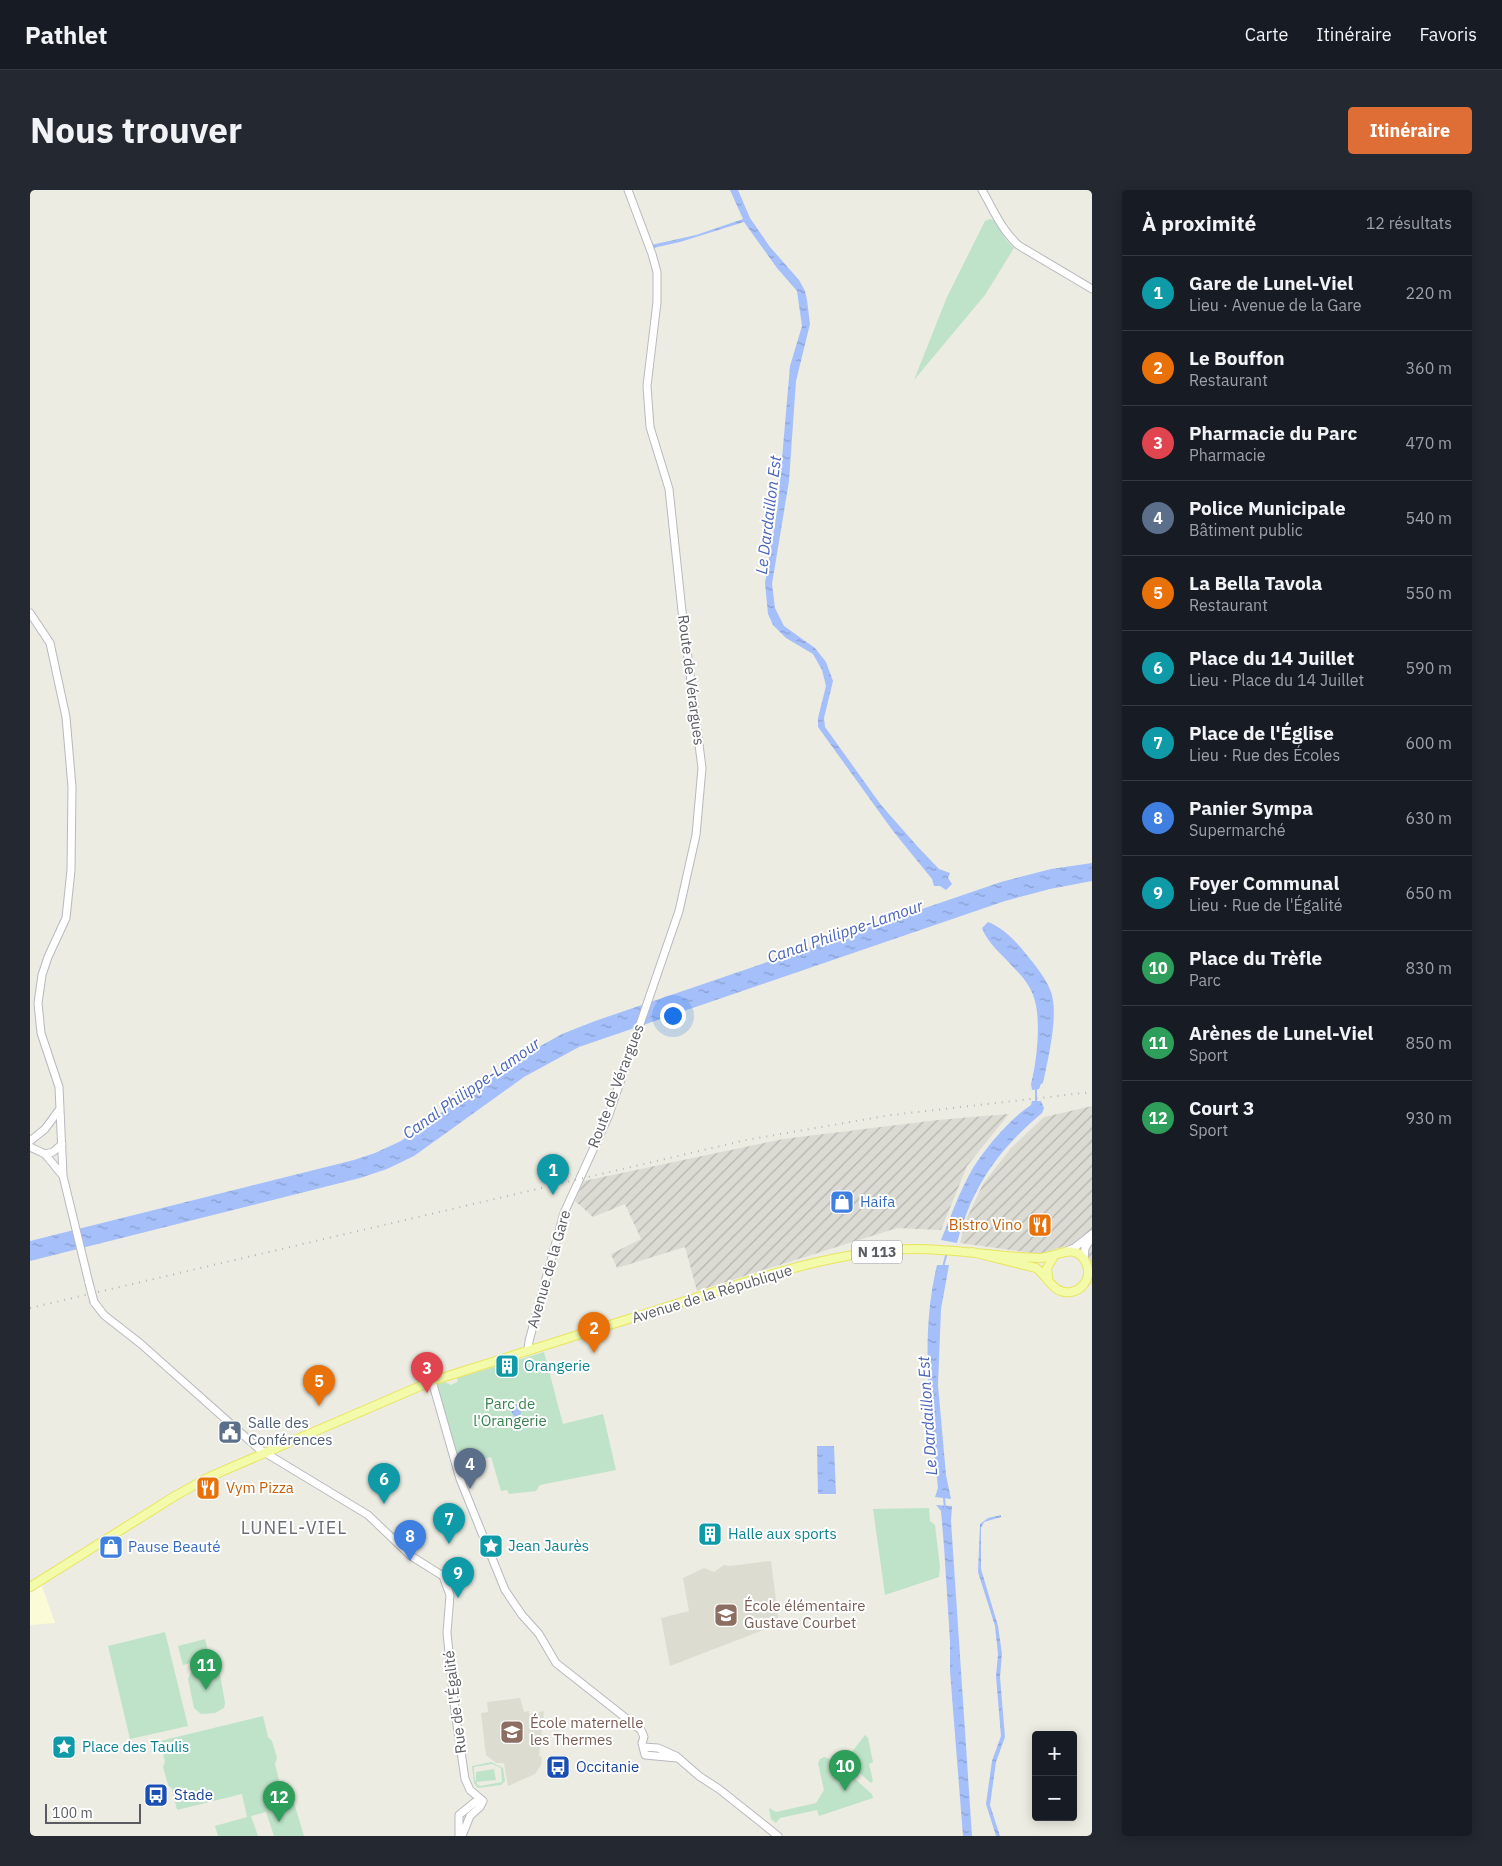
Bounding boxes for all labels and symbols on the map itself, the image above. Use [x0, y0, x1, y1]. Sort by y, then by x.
water label: Le Dardaillon Est [751, 454, 785, 575]
street label: Route de Vérargues [674, 614, 709, 746]
water label: Canal Philippe-Lamour [765, 895, 926, 967]
your location [660, 1003, 686, 1029]
street label: Route de Vérargues [583, 1021, 648, 1150]
water label: Canal Philippe-Lamour [398, 1032, 545, 1143]
pin: 1 [537, 1154, 569, 1195]
shop icon: Haifa [829, 1189, 855, 1215]
place label: Haifa [860, 1192, 895, 1211]
street label: Avenue de la Gare [523, 1208, 574, 1330]
restaurant icon: Bistro Vino [1027, 1212, 1053, 1238]
place label: Bistro Vino [949, 1215, 1022, 1234]
road number: N 113 [852, 1240, 902, 1264]
street label: Avenue de la République [629, 1260, 794, 1327]
pin: 2 [578, 1312, 610, 1353]
pin: 3 [411, 1352, 443, 1393]
building icon: Orangerie [494, 1353, 520, 1379]
water label: Le Dardaillon Est [913, 1355, 941, 1476]
place label: Orangerie [524, 1356, 590, 1375]
pin: 5 [303, 1365, 335, 1406]
park label: Parc de l'Orangerie [473, 1394, 547, 1430]
place label: Salle des Conférences [248, 1413, 332, 1449]
public building icon: Salle des Conférences [217, 1419, 243, 1445]
pin: 4 [454, 1448, 486, 1489]
pin: 6 [368, 1463, 400, 1504]
restaurant icon: Vym Pizza [195, 1475, 221, 1501]
place label: Vym Pizza [226, 1478, 294, 1497]
pin: 7 [433, 1503, 465, 1544]
district label: LUNEL-VIEL [241, 1516, 347, 1539]
pin: 8 [394, 1520, 426, 1561]
building icon: Halle aux sports [697, 1521, 723, 1547]
place label: Halle aux sports [728, 1524, 837, 1543]
place icon: Jean Jaurès [478, 1533, 504, 1559]
shop icon: Pause Beauté [98, 1534, 124, 1560]
place label: Jean Jaurès [508, 1536, 589, 1555]
place label: Pause Beauté [128, 1537, 221, 1556]
pin: 9 [442, 1557, 474, 1598]
place label: École élémentaire Gustave Courbet [744, 1596, 865, 1632]
school or university icon: École élémentaire Gustave Courbet [713, 1602, 739, 1628]
pin: 11 [190, 1649, 222, 1690]
street label: Rue de l'Égalité [439, 1649, 470, 1755]
place label: École maternelle les Thermes [530, 1713, 643, 1749]
school or university icon: École maternelle les Thermes [499, 1719, 525, 1745]
place icon: Place des Taulis [51, 1734, 77, 1760]
place label: Place des Taulis [82, 1737, 189, 1756]
pin: 10 [829, 1750, 861, 1791]
bus stop icon: Occitanie [545, 1754, 571, 1780]
place label: Occitanie [576, 1757, 639, 1776]
pin: 12 [263, 1781, 295, 1822]
bus stop icon: Stade [143, 1782, 169, 1808]
place label: Stade [174, 1785, 213, 1804]
scale bar [45, 1801, 141, 1824]

